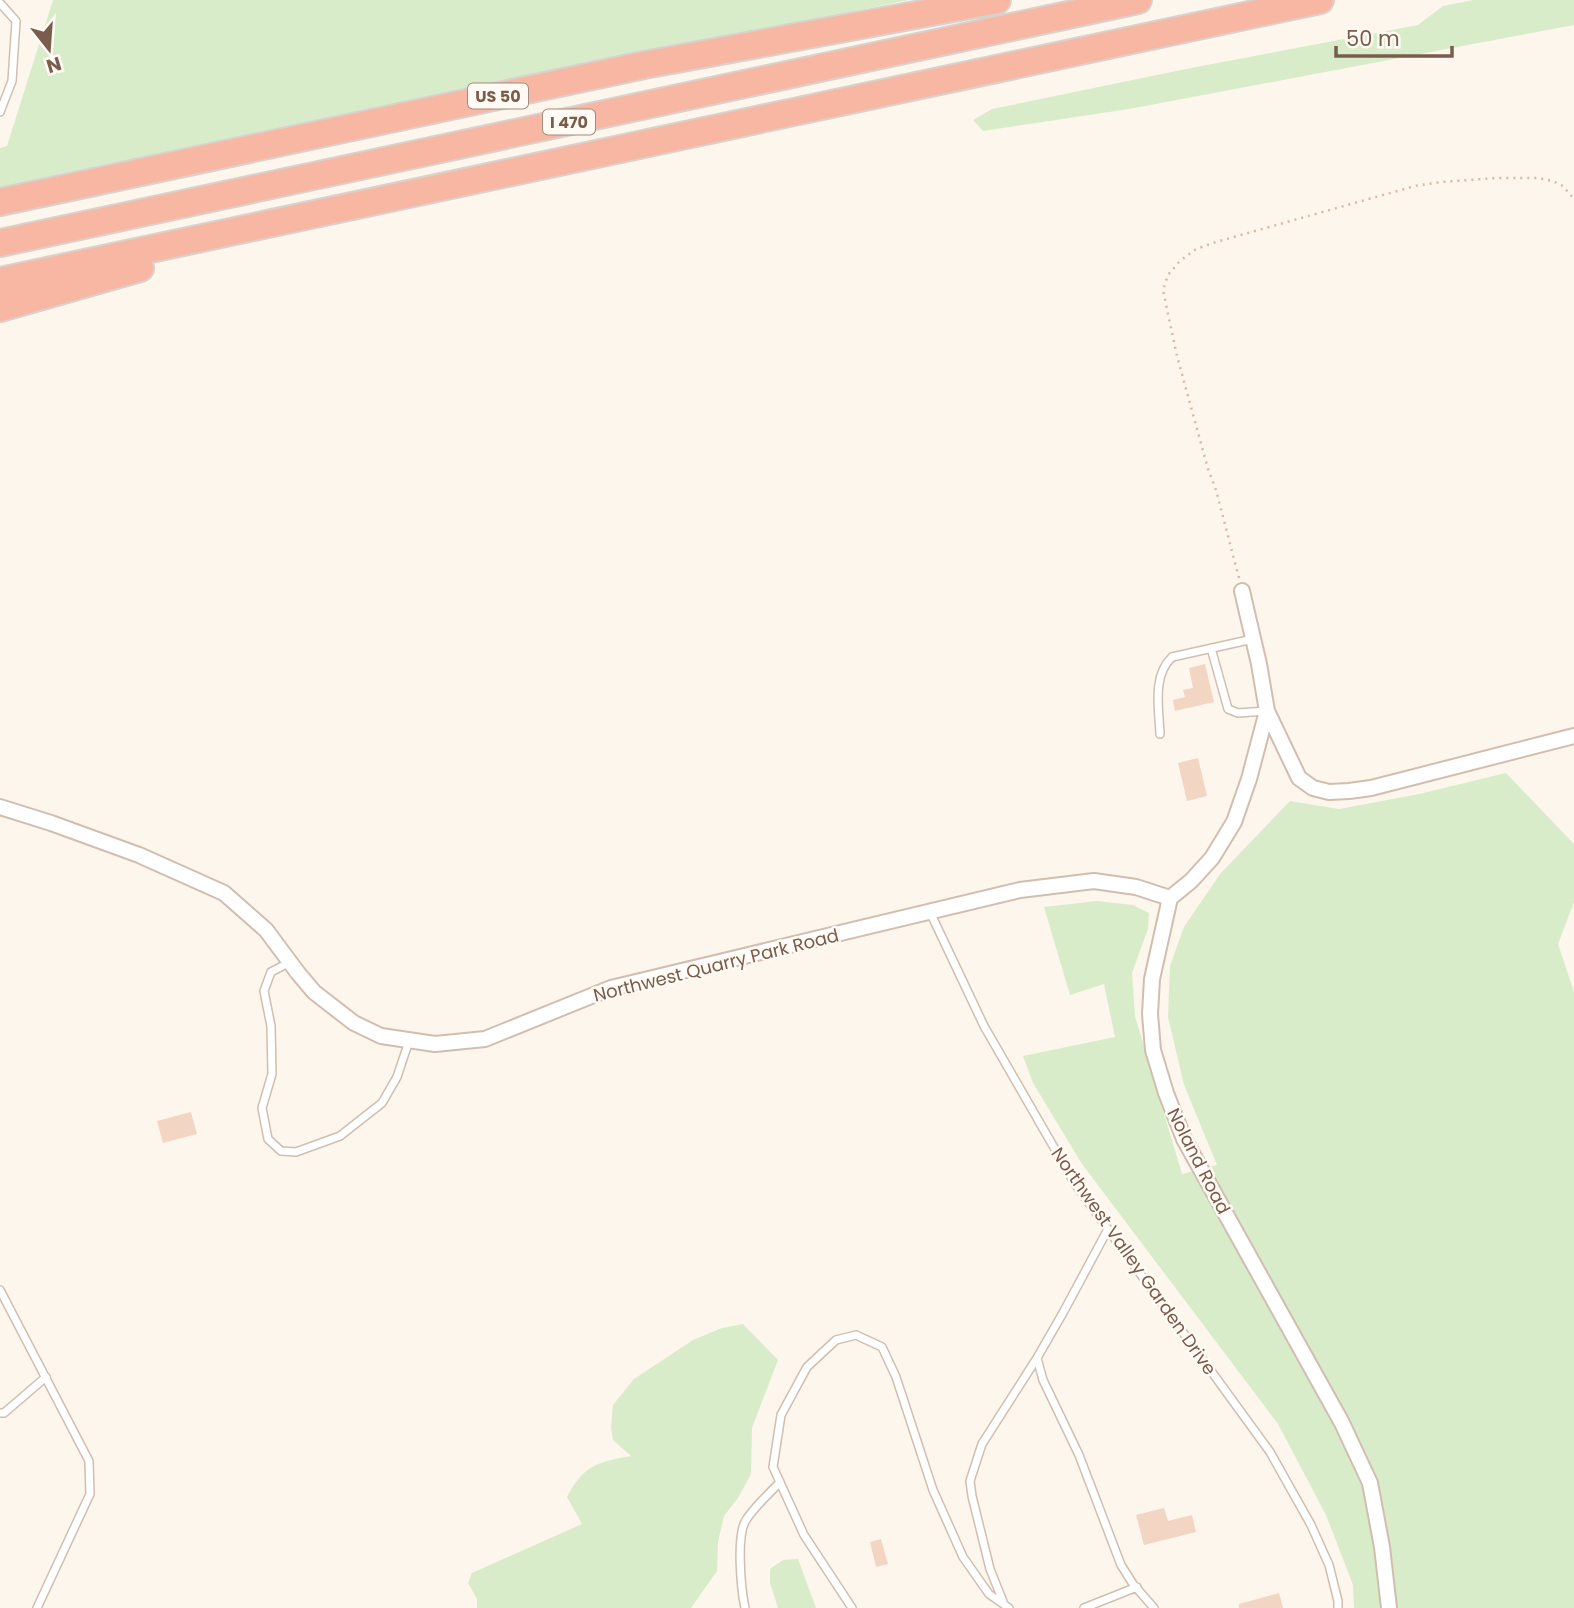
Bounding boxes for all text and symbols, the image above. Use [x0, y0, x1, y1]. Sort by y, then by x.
north arrow [14, 14, 84, 84]
scale bar [1336, 14, 1452, 58]
text: 50 m [1346, 24, 1400, 53]
text: N [43, 50, 65, 80]
road number: US 50 [468, 83, 528, 108]
road number: I 470 [543, 110, 595, 134]
street label: Northwest Quarry Park Road [591, 922, 841, 1008]
street label: Noland Road [1162, 1104, 1236, 1218]
street label: Northwest Valley Garden Drive [1046, 1142, 1222, 1380]

